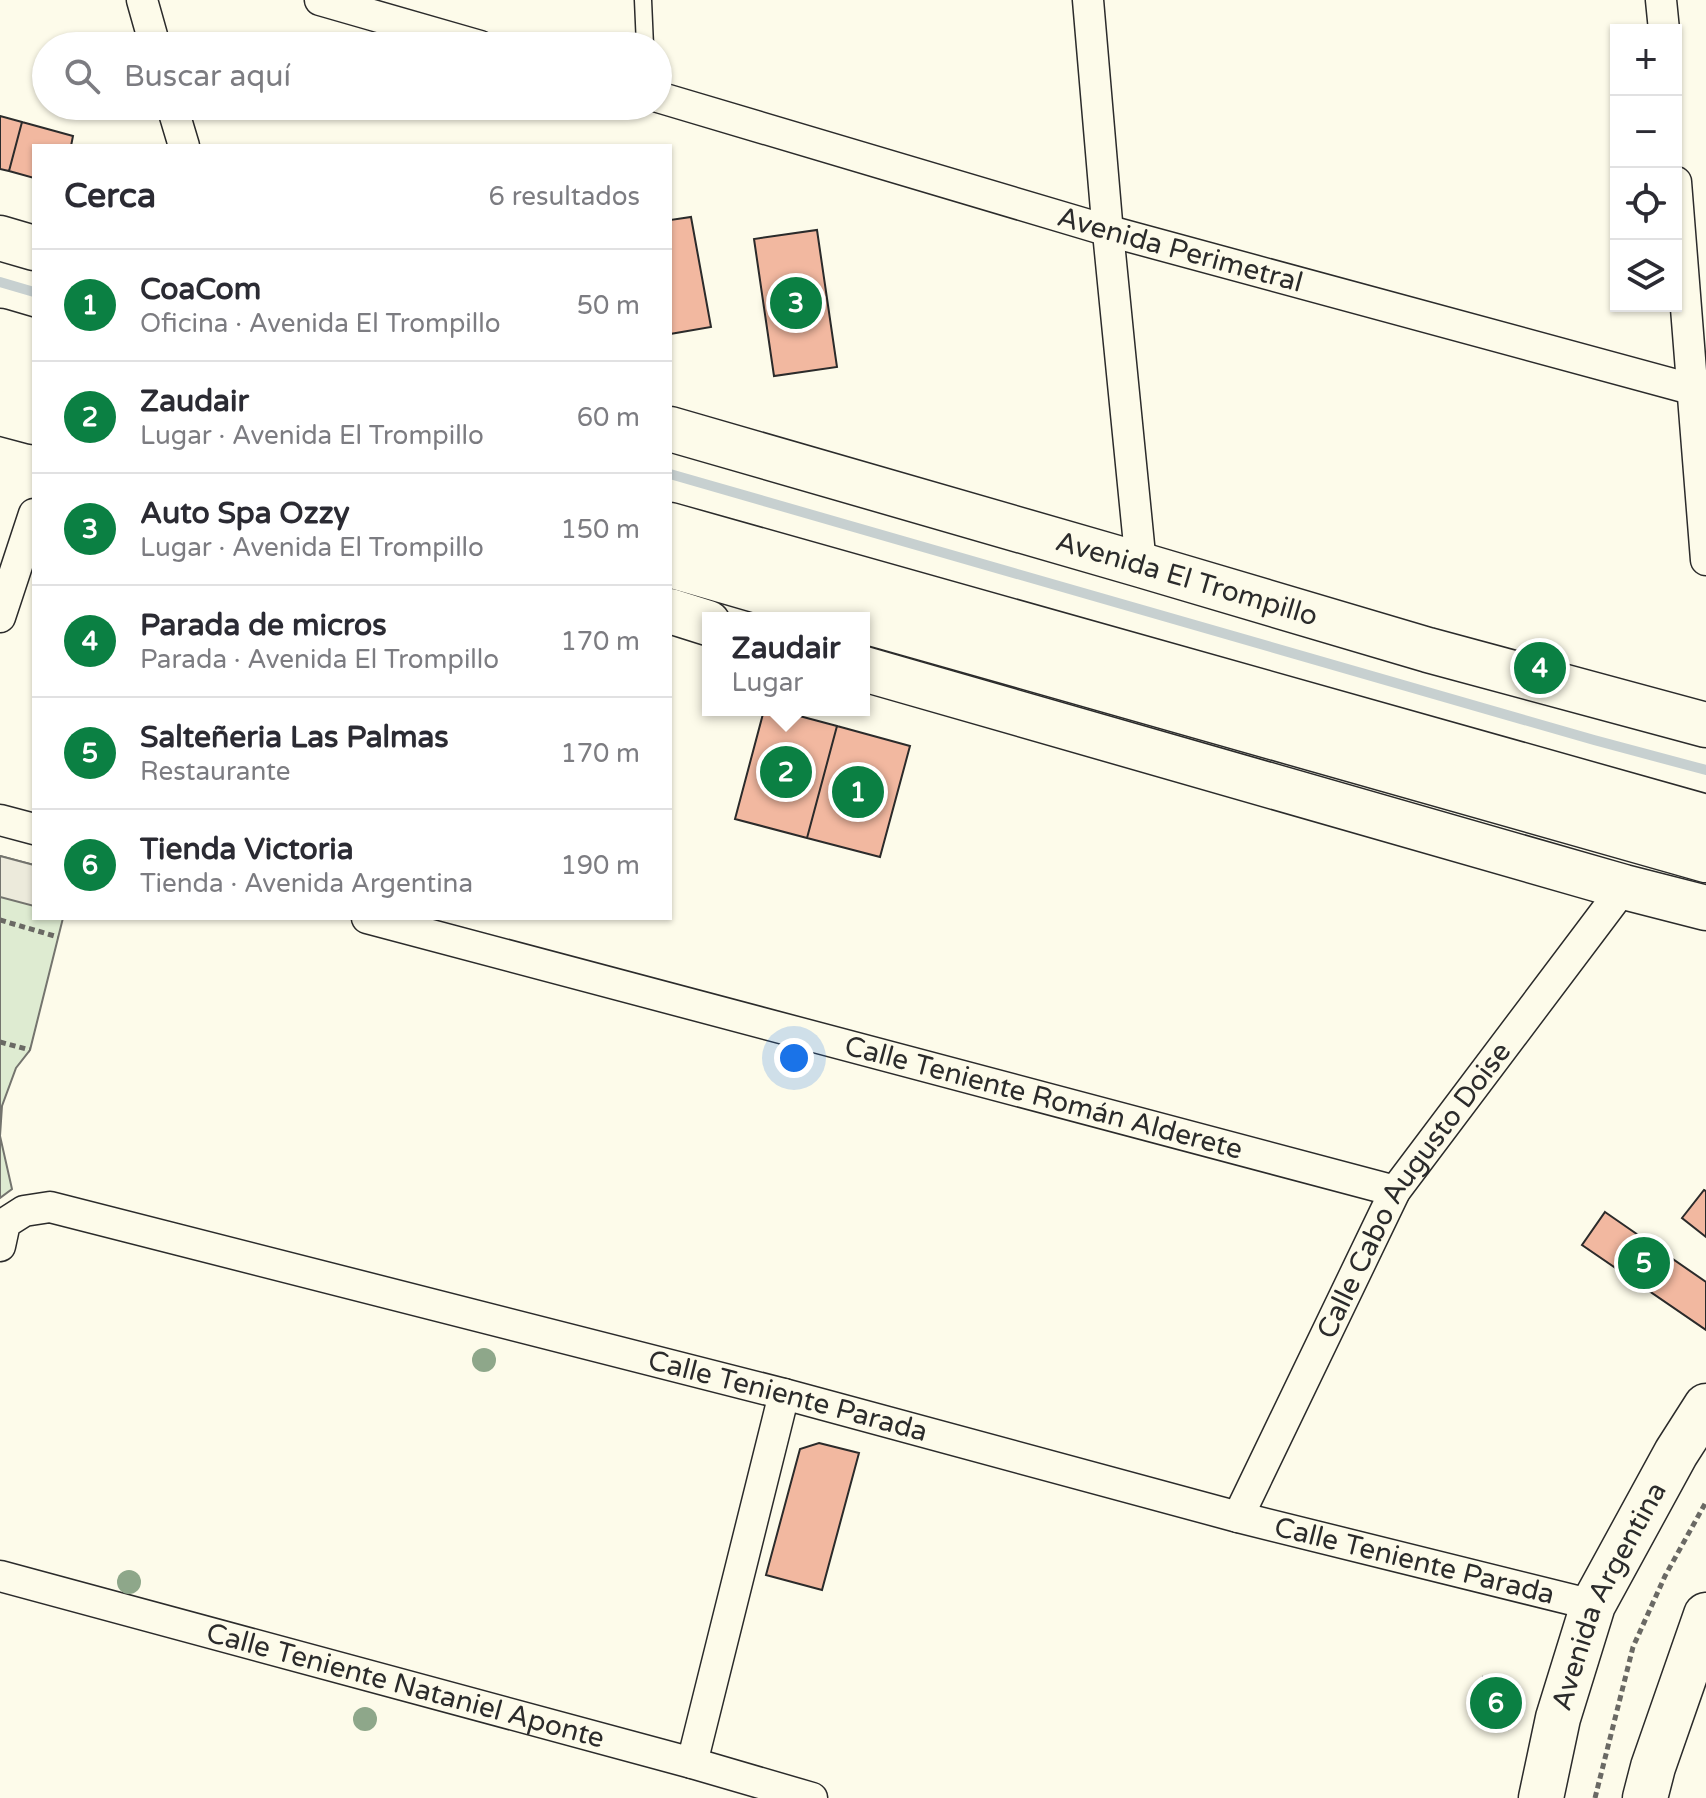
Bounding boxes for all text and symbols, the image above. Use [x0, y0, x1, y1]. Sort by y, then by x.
map controls [1610, 24, 1682, 312]
button: + [1610, 24, 1682, 96]
search box [32, 32, 672, 120]
icon: search [60, 54, 104, 98]
text: Buscar aquí [124, 58, 291, 95]
button: − [1610, 96, 1682, 168]
button: locate [1610, 168, 1682, 240]
text: Cerca [64, 176, 156, 217]
text: 6 resultados [489, 181, 640, 212]
street label: Avenida Perimetral [1053, 200, 1306, 300]
button: layers [1610, 240, 1682, 312]
text: CoaCom [140, 271, 261, 308]
pin: 3 [770, 273, 822, 333]
text: 1 [82, 290, 98, 321]
text: 50 m [577, 290, 640, 321]
text: Oficina · Avenida El Trompillo [140, 308, 501, 339]
text: Zaudair [140, 383, 249, 420]
text: 2 [82, 402, 98, 433]
text: 60 m [577, 402, 640, 433]
text: Lugar · Avenida El Trompillo [140, 420, 484, 451]
text: Auto Spa Ozzy [140, 495, 350, 532]
text: 3 [82, 514, 98, 545]
text: 150 m [560, 514, 640, 545]
street label: Avenida El Trompillo [1052, 524, 1322, 633]
text: Lugar · Avenida El Trompillo [140, 532, 484, 563]
text: Parada de micros [140, 607, 387, 644]
popup [702, 612, 870, 716]
text: 4 [82, 626, 98, 657]
text: 170 m [560, 626, 640, 657]
text: Zaudair [732, 630, 840, 667]
pin: 4 [1514, 638, 1566, 698]
text: Parada · Avenida El Trompillo [140, 644, 499, 675]
text: Lugar [732, 667, 803, 698]
text: Salteñeria Las Palmas [140, 719, 449, 756]
text: 5 [82, 738, 98, 769]
text: 170 m [560, 738, 640, 769]
pin: 2 [760, 742, 812, 802]
text: Restaurante [140, 756, 290, 787]
pin: 1 [832, 762, 884, 822]
text: Tienda Victoria [140, 831, 354, 868]
text: 6 [82, 850, 98, 881]
text: 190 m [560, 850, 640, 881]
text: Tienda · Avenida Argentina [140, 868, 473, 899]
street label: Calle Teniente Román Alderete [841, 1029, 1246, 1167]
street label: Calle Cabo Augusto Doise [1310, 1035, 1518, 1344]
your location [774, 1038, 814, 1078]
pin: 5 [1618, 1233, 1670, 1293]
street label: Calle Teniente Parada [645, 1343, 931, 1449]
street label: Avenida Argentina [1544, 1476, 1674, 1715]
street label: Calle Teniente Parada [1271, 1510, 1558, 1612]
street label: Calle Teniente Nataniel Aponte [203, 1616, 608, 1756]
pin: 6 [1470, 1673, 1522, 1733]

